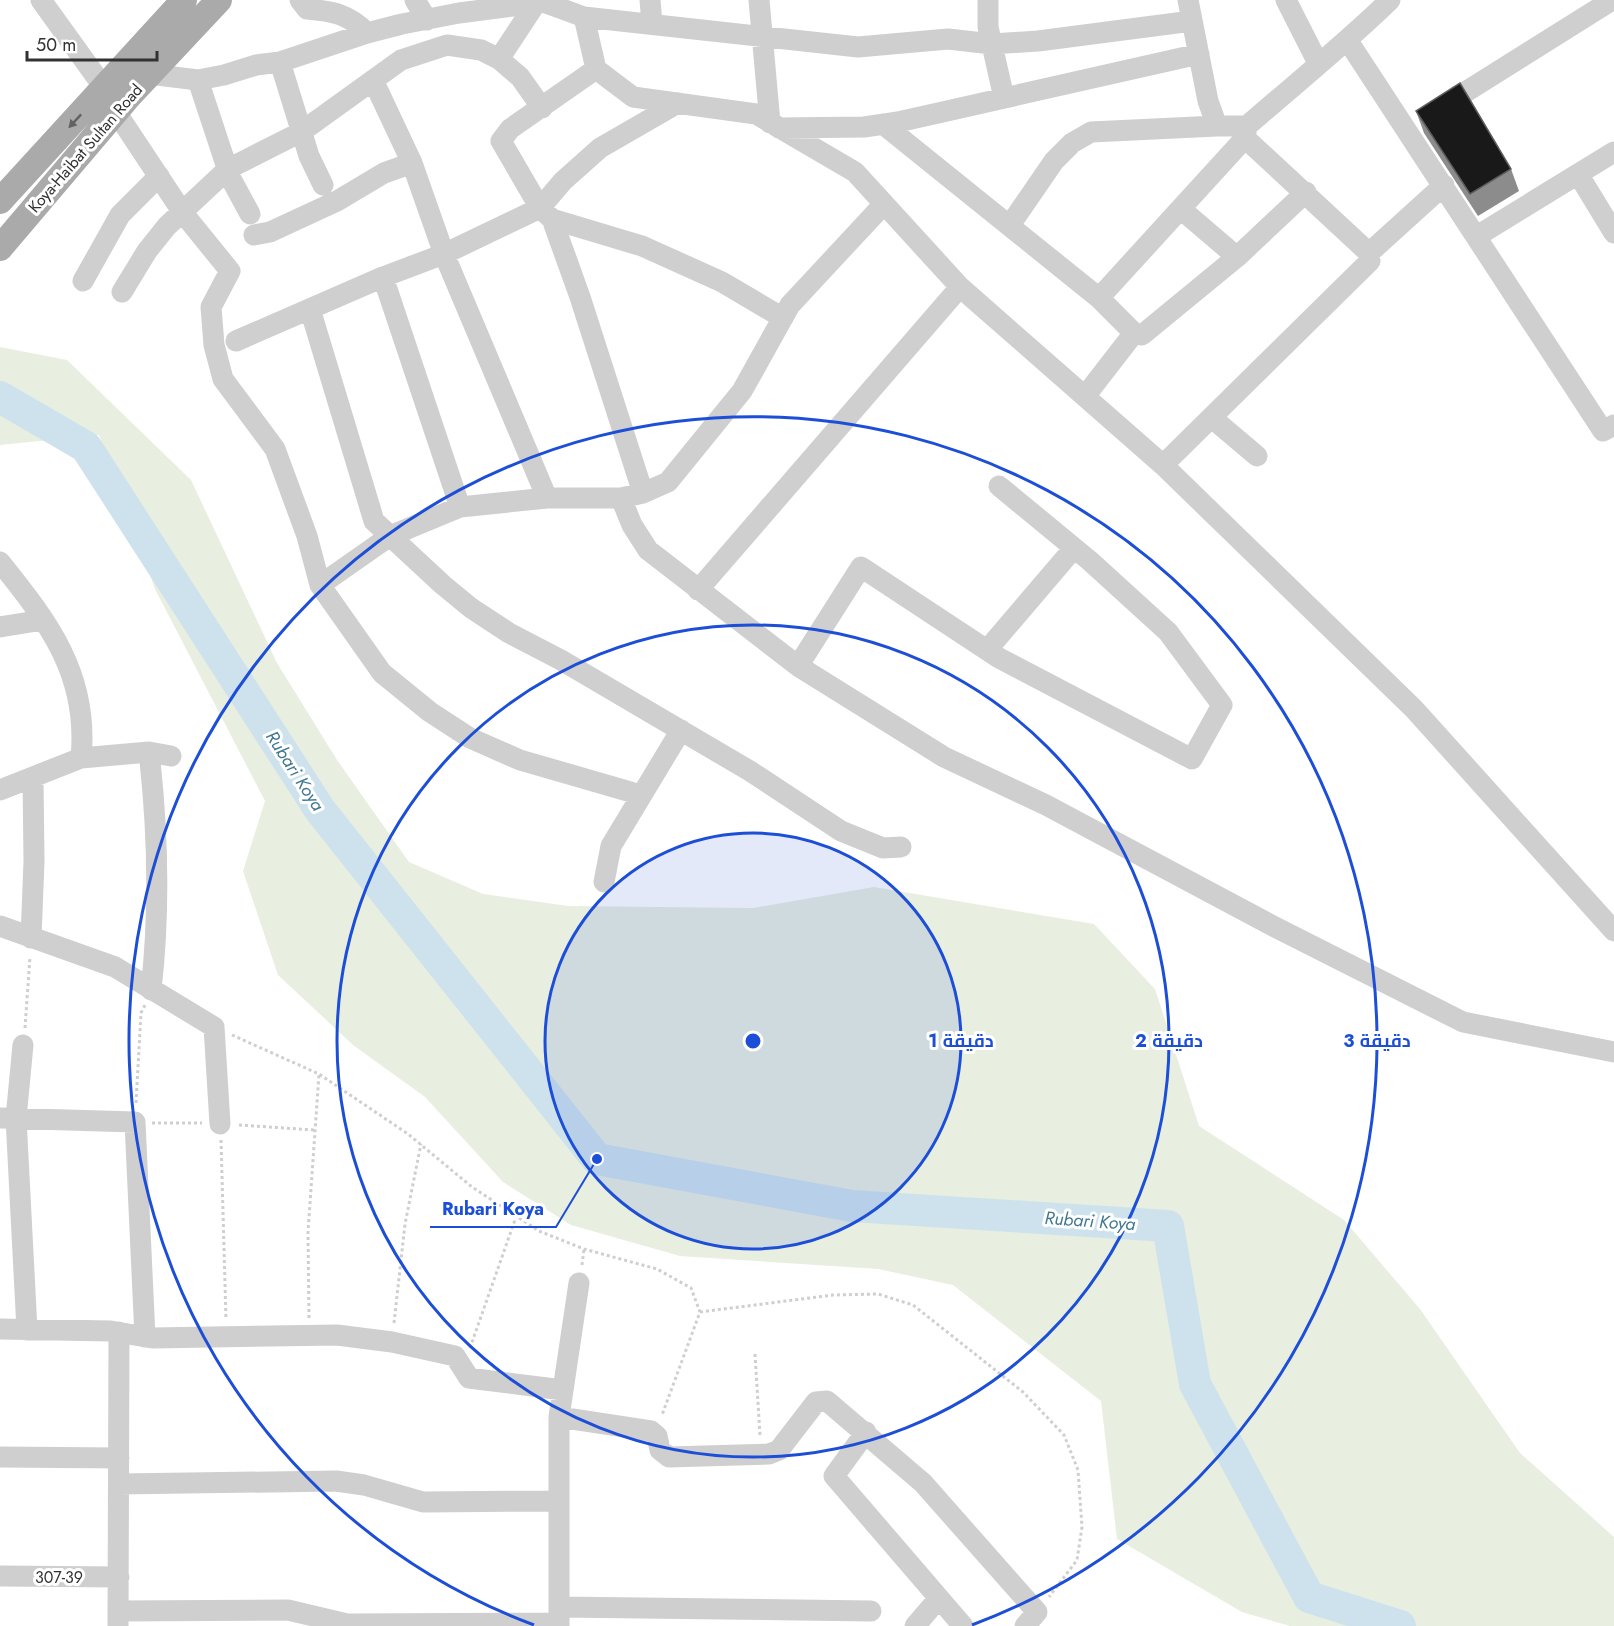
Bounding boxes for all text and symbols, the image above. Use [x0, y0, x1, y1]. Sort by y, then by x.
scale bar [27, 24, 158, 62]
text: 50 m [36, 32, 76, 58]
street label: Koya-Haibat Sultan Road [23, 79, 148, 218]
one-way arrow [68, 114, 82, 128]
water label: Rubari Koya [259, 726, 331, 816]
text: 1 دقيقة [928, 1028, 994, 1054]
text: 2 دقيقة [1135, 1028, 1203, 1054]
text: 3 دقيقة [1343, 1028, 1411, 1054]
centre of rings [743, 1031, 763, 1051]
callout: Rubari Koya [430, 1191, 556, 1227]
text: Rubari Koya [442, 1196, 544, 1222]
water label: Rubari Koya [1044, 1205, 1136, 1237]
street label: 307-39 [35, 1566, 83, 1589]

